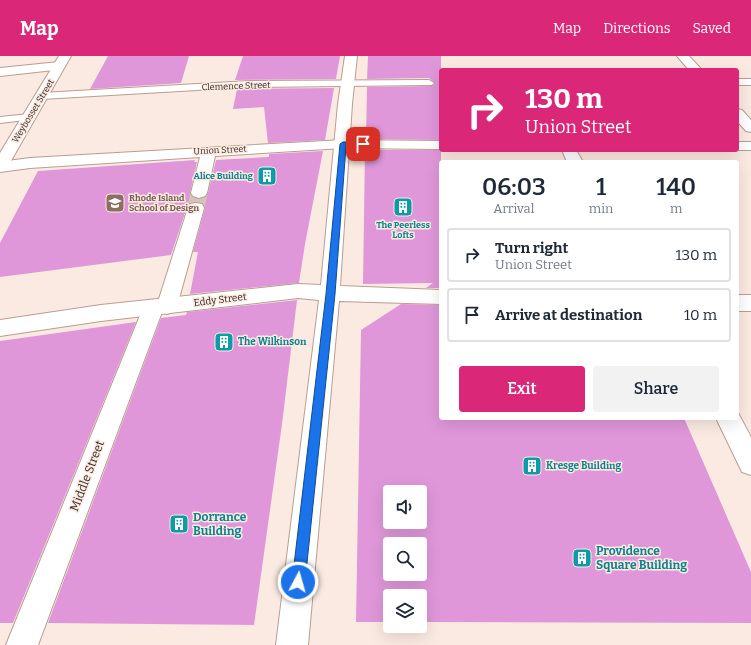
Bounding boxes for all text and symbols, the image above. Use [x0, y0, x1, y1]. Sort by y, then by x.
text: Map [20, 17, 59, 40]
text: Map [553, 20, 581, 37]
text: Directions [603, 20, 671, 37]
text: Saved [693, 20, 731, 37]
street label: Weybosset Street [10, 77, 56, 145]
street label: Clemence Street [201, 80, 271, 92]
text: 130 m [525, 82, 603, 115]
icon: right [459, 84, 511, 136]
text: Union Street [525, 116, 631, 138]
pin [346, 127, 380, 161]
icon: arrive [352, 133, 374, 155]
street label: Union Street [193, 144, 248, 156]
building icon: Alice Building [256, 165, 278, 187]
place label: Alice Building [194, 171, 254, 181]
text: 06:03 [482, 173, 546, 201]
text: 1 [596, 173, 606, 201]
text: 140 [656, 173, 696, 201]
school or university icon: Rhode Island School of Design [104, 192, 126, 214]
place label: Rhode Island School of Design [129, 193, 199, 213]
building icon: The Peerless Lofts [392, 196, 414, 218]
text: Arrival [493, 201, 534, 216]
text: min [589, 201, 613, 216]
text: m [670, 201, 682, 216]
place label: The Peerless Lofts [376, 220, 430, 240]
text: Turn right [495, 239, 568, 257]
icon: right [461, 244, 483, 266]
text: 130 m [675, 246, 717, 264]
text: Union Street [495, 257, 572, 272]
street label: Eddy Street [193, 291, 248, 309]
icon: arrive [461, 304, 483, 326]
text: Arrive at destination [495, 306, 642, 324]
text: 10 m [684, 306, 717, 324]
building icon: The Wilkinson [213, 331, 235, 353]
place label: The Wilkinson [238, 336, 307, 348]
button: Exit [459, 366, 585, 412]
button: Share [593, 366, 719, 412]
street label: Middle Street [67, 438, 107, 513]
building icon: Kresge Building [521, 455, 543, 477]
place label: Kresge Building [546, 460, 622, 472]
map controls [383, 485, 427, 633]
button: sound [383, 485, 427, 529]
place label: Dorrance Building [193, 510, 247, 538]
building icon: Dorrance Building [168, 513, 190, 535]
button: search [383, 537, 427, 581]
place label: Providence Square Building [596, 544, 687, 572]
building icon: Providence Square Building [571, 547, 593, 569]
position arrow [277, 561, 319, 603]
button: layers [383, 589, 427, 633]

